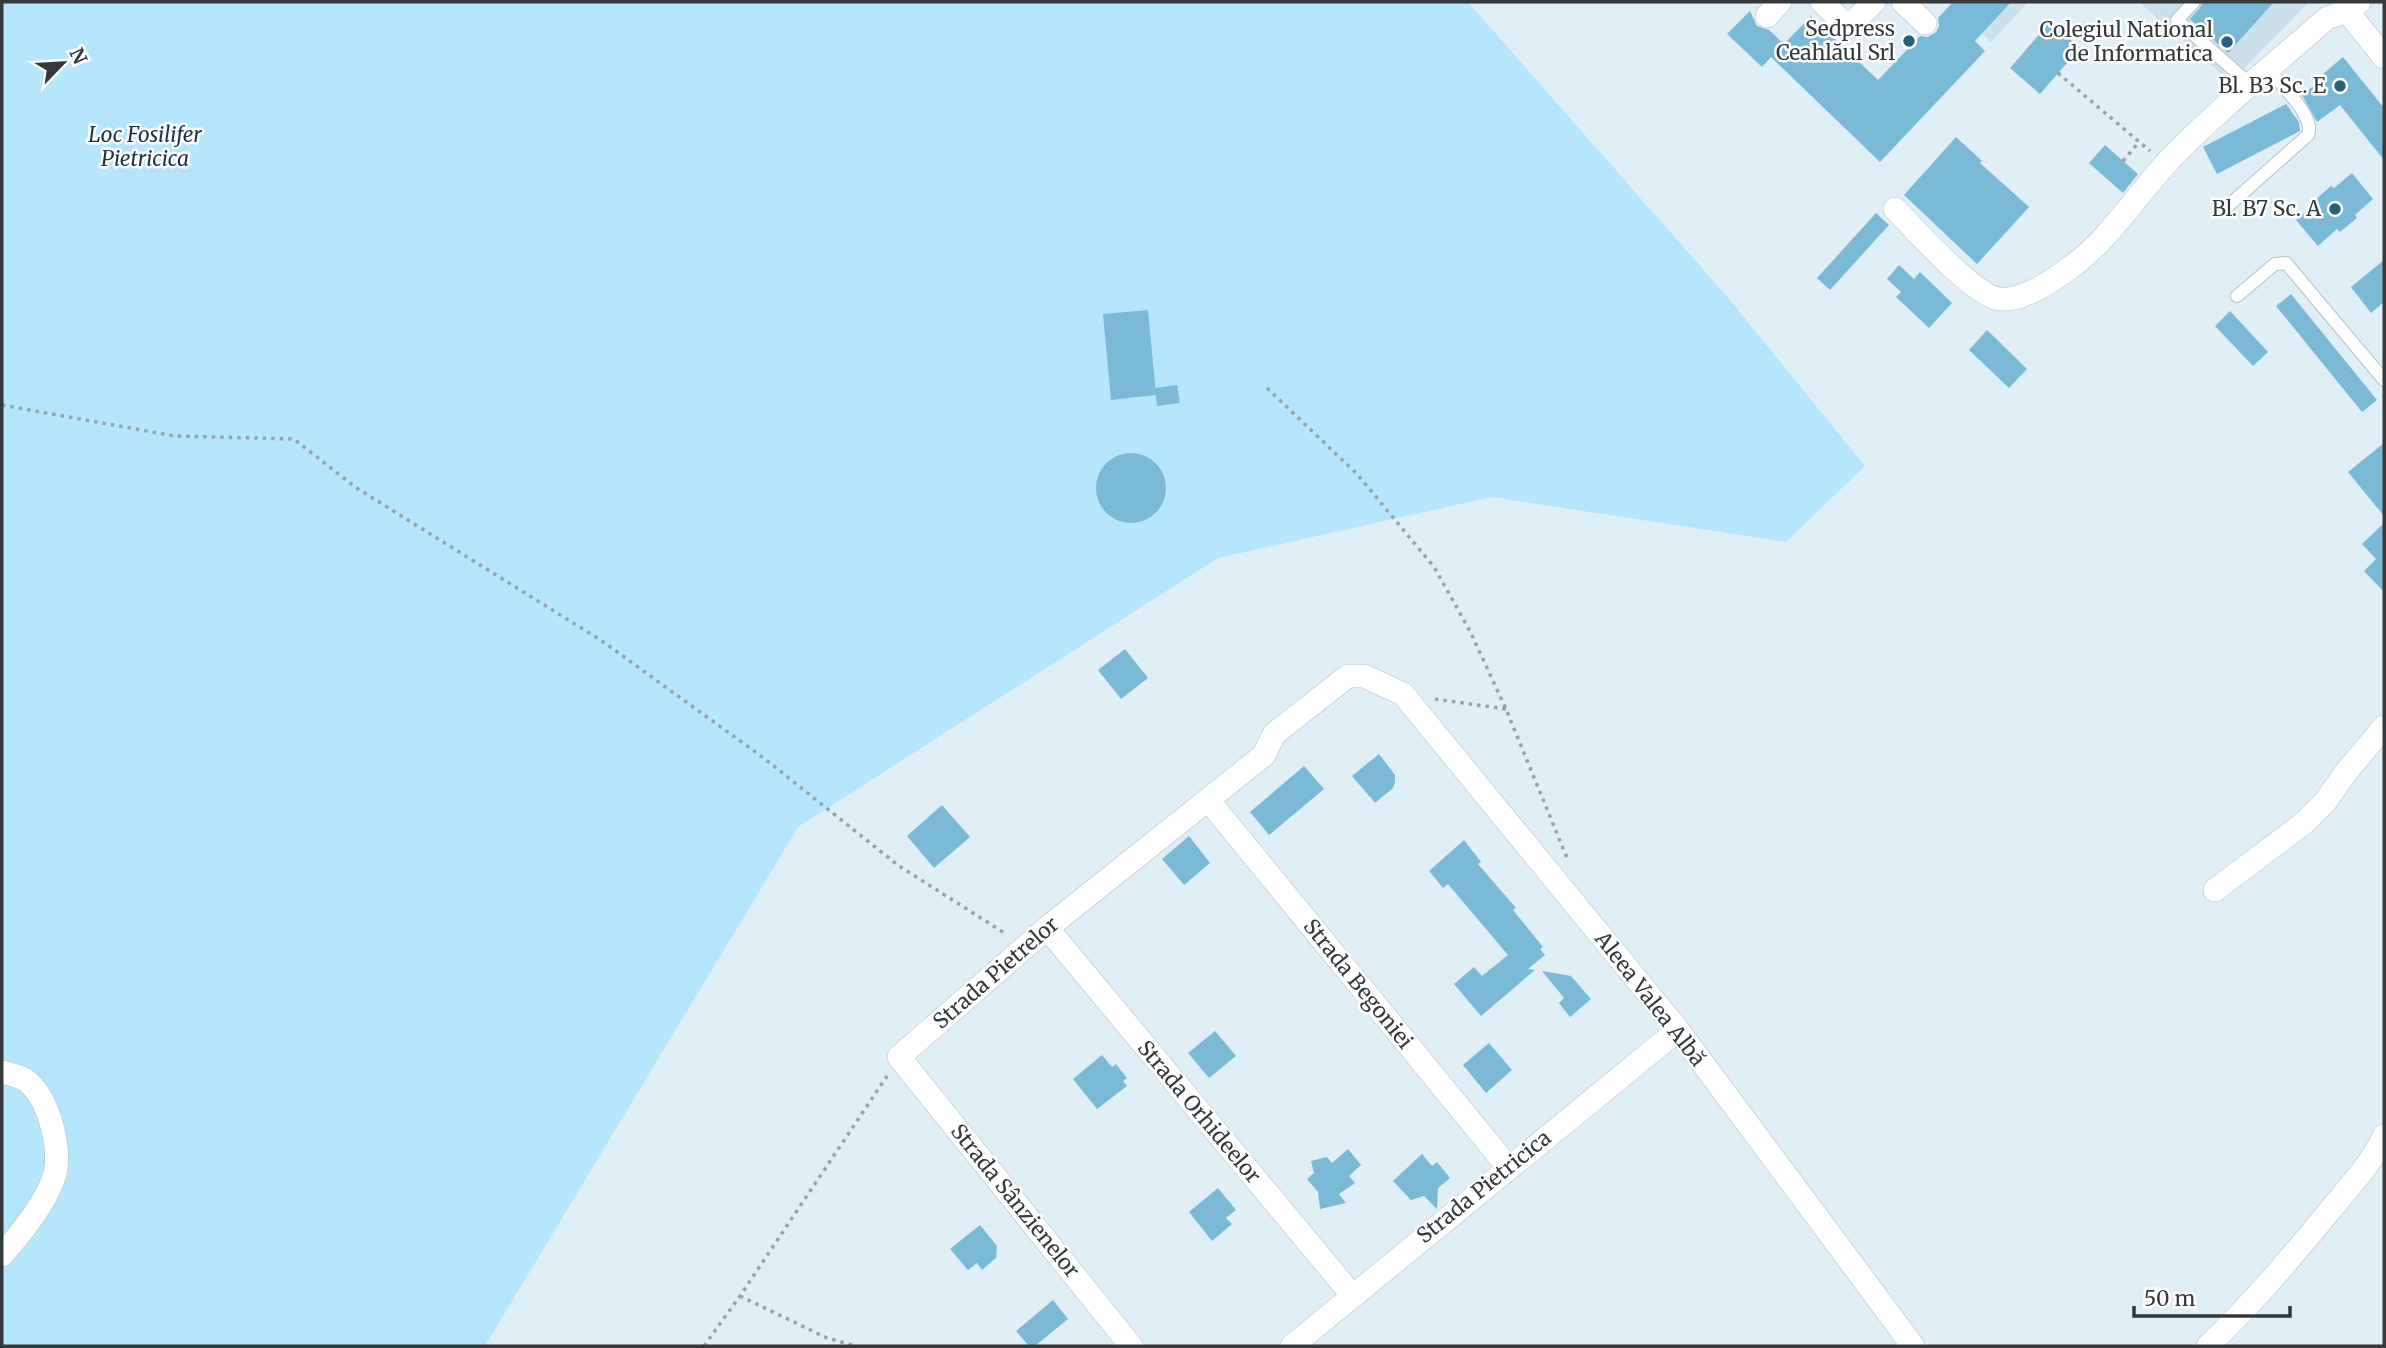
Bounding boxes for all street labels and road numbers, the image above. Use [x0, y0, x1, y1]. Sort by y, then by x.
street label: Strada Pietrelor [927, 911, 1064, 1035]
street label: Strada Begoniei [1298, 913, 1419, 1054]
street label: Aleea Valea Albă [1589, 925, 1711, 1071]
street label: Strada Orhideelor [1132, 1035, 1267, 1189]
street label: Strada Sânzienelor [945, 1118, 1086, 1283]
street label: Strada Pietricica [1411, 1124, 1556, 1249]

